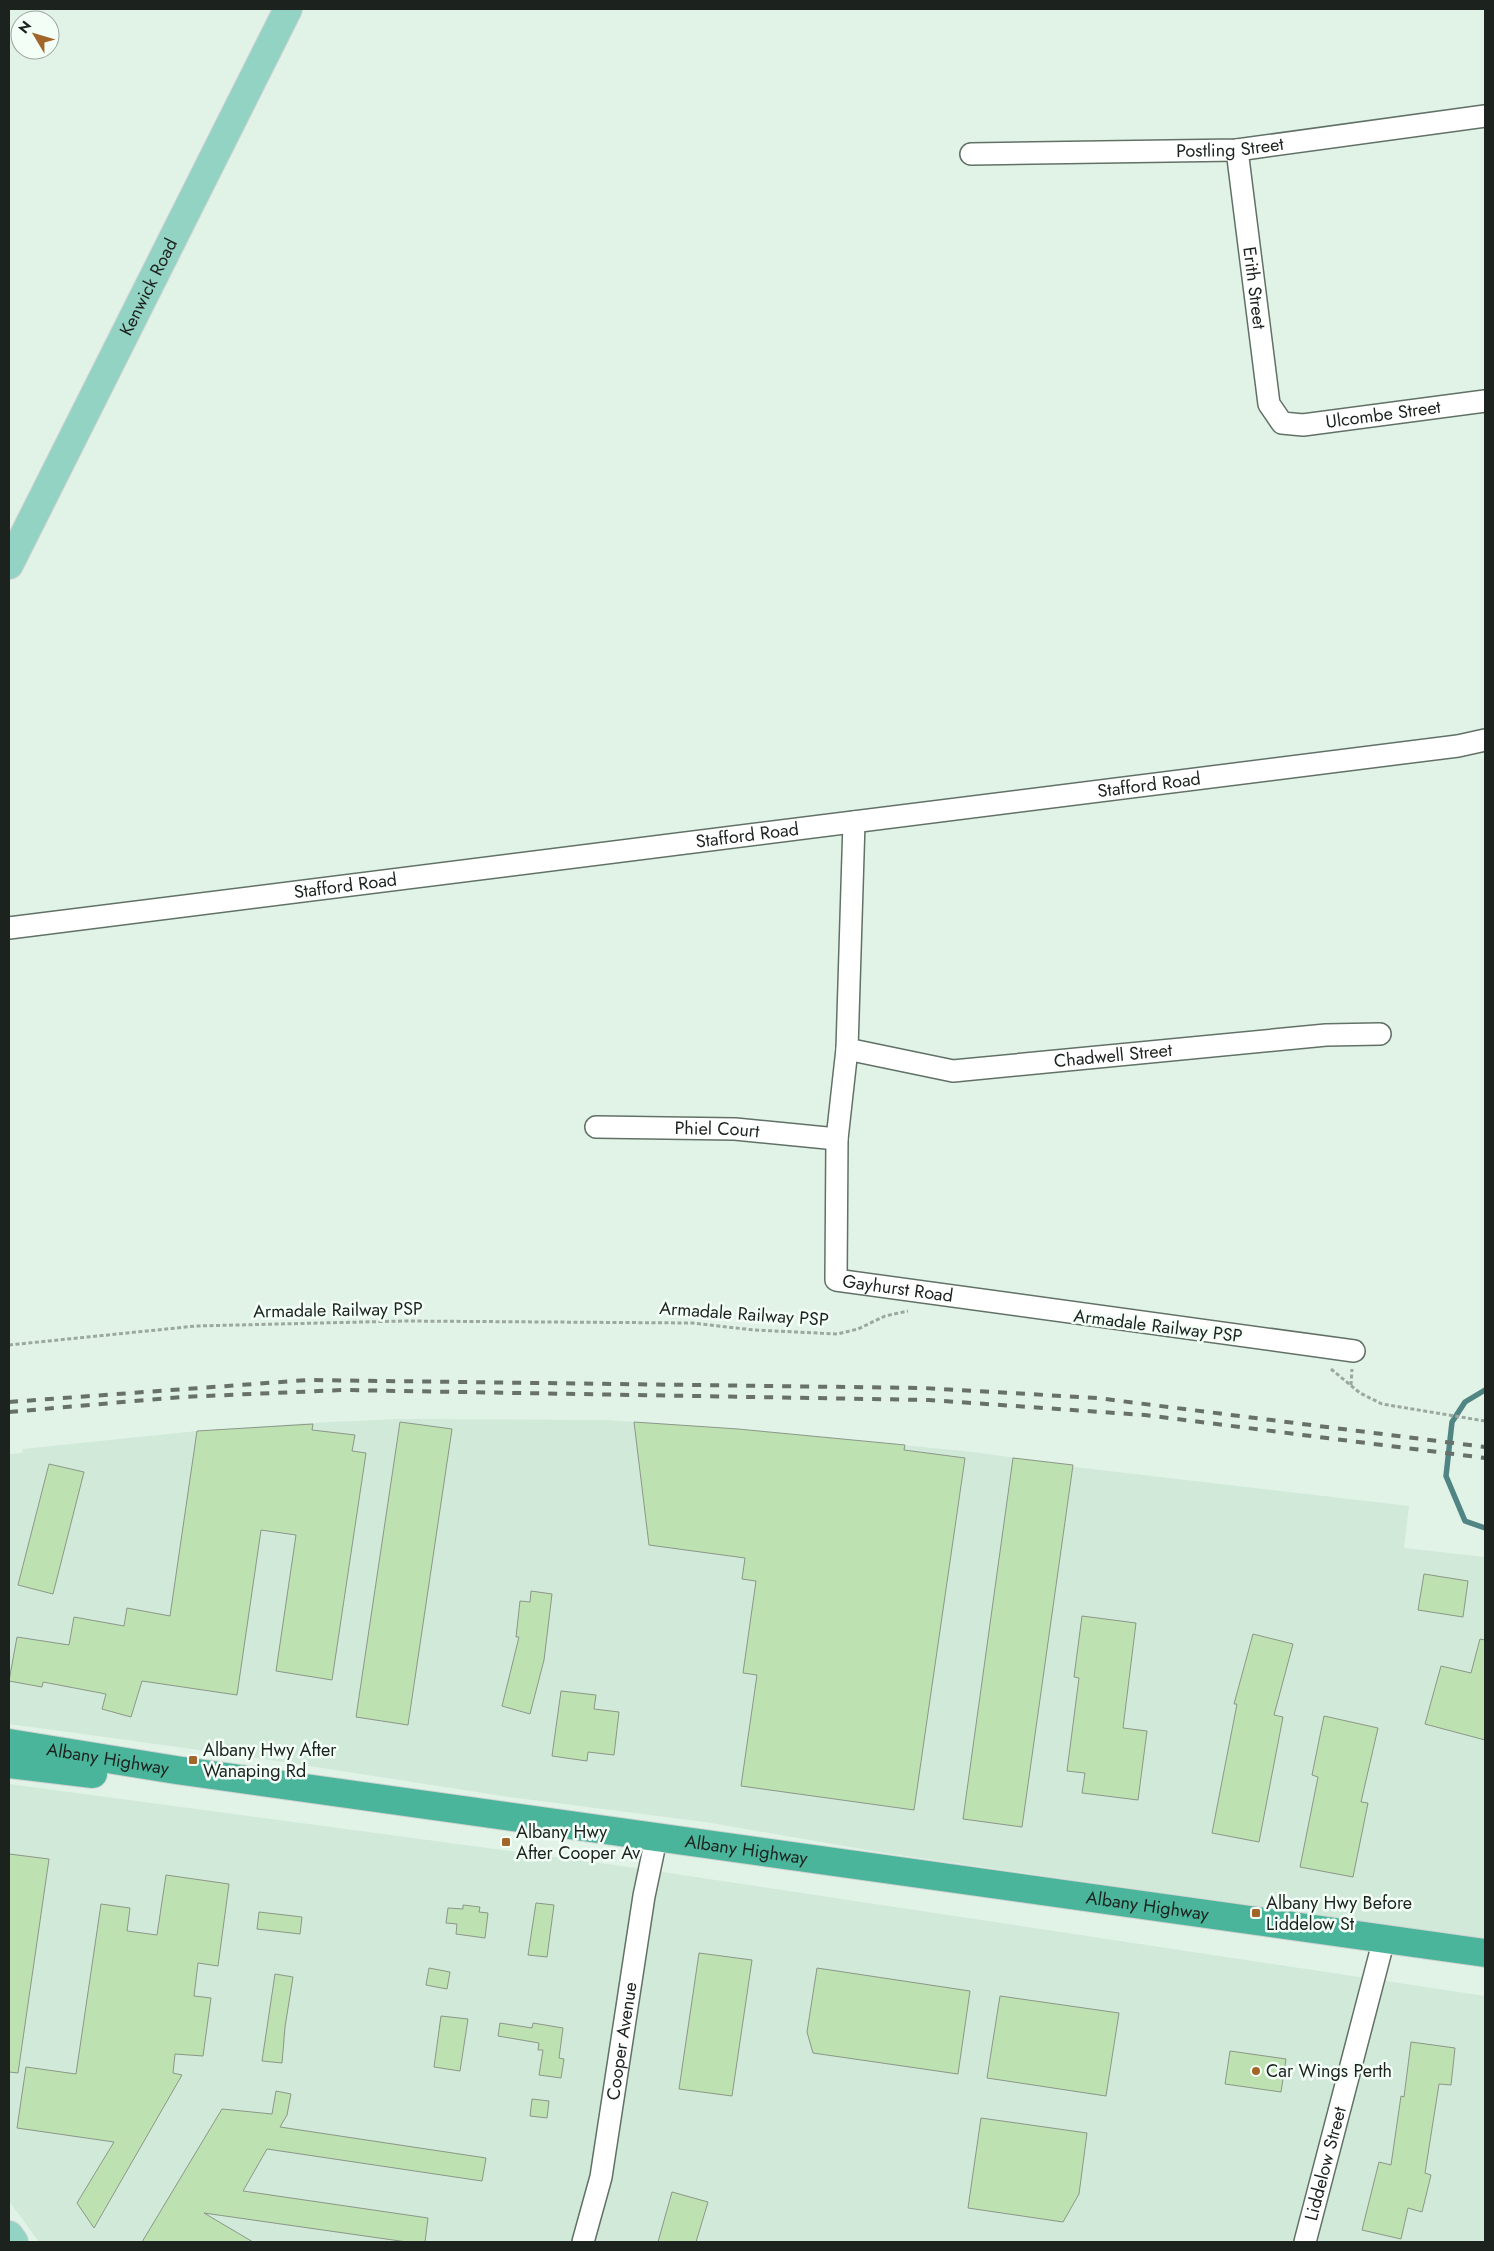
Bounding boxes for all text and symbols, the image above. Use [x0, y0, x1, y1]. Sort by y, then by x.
north arrow [10, 10, 60, 60]
text: N [13, 16, 36, 38]
street label: Postling Street [1176, 131, 1286, 164]
street label: Kenwick Road [113, 234, 184, 340]
street label: Erith Street [1236, 245, 1273, 331]
street label: Ulcombe Street [1324, 394, 1443, 435]
street label: Stafford Road [1096, 765, 1202, 804]
street label: Stafford Road [694, 816, 800, 855]
street label: Stafford Road [292, 866, 398, 905]
street label: Chadwell Street [1053, 1037, 1174, 1074]
street label: Phiel Court [674, 1115, 761, 1144]
street label: Gayhurst Road [841, 1268, 955, 1309]
street label: Armadale Railway PSP [658, 1295, 830, 1333]
street label: Armadale Railway PSP [253, 1296, 423, 1324]
street label: Armadale Railway PSP [1072, 1303, 1244, 1349]
street label: Albany Highway [45, 1736, 171, 1782]
place label: Albany Hwy After Wanaping Rd [203, 1737, 337, 1784]
marker: Albany Hwy After Wanaping Rd [187, 1754, 199, 1766]
place label: Albany Hwy After Cooper Av [516, 1819, 640, 1866]
street label: Albany Highway [683, 1828, 809, 1871]
marker: Albany Hwy After Cooper Av [500, 1836, 512, 1848]
street label: Albany Highway [1084, 1884, 1210, 1927]
place label: Albany Hwy Before Liddelow St [1266, 1890, 1412, 1937]
marker: Albany Hwy Before Liddelow St [1250, 1907, 1262, 1919]
street label: Cooper Avenue [600, 1980, 644, 2102]
place label: Car Wings Perth [1266, 2058, 1392, 2084]
marker: Car Wings Perth [1250, 2065, 1262, 2077]
street label: Liddelow Street [1298, 2103, 1353, 2223]

